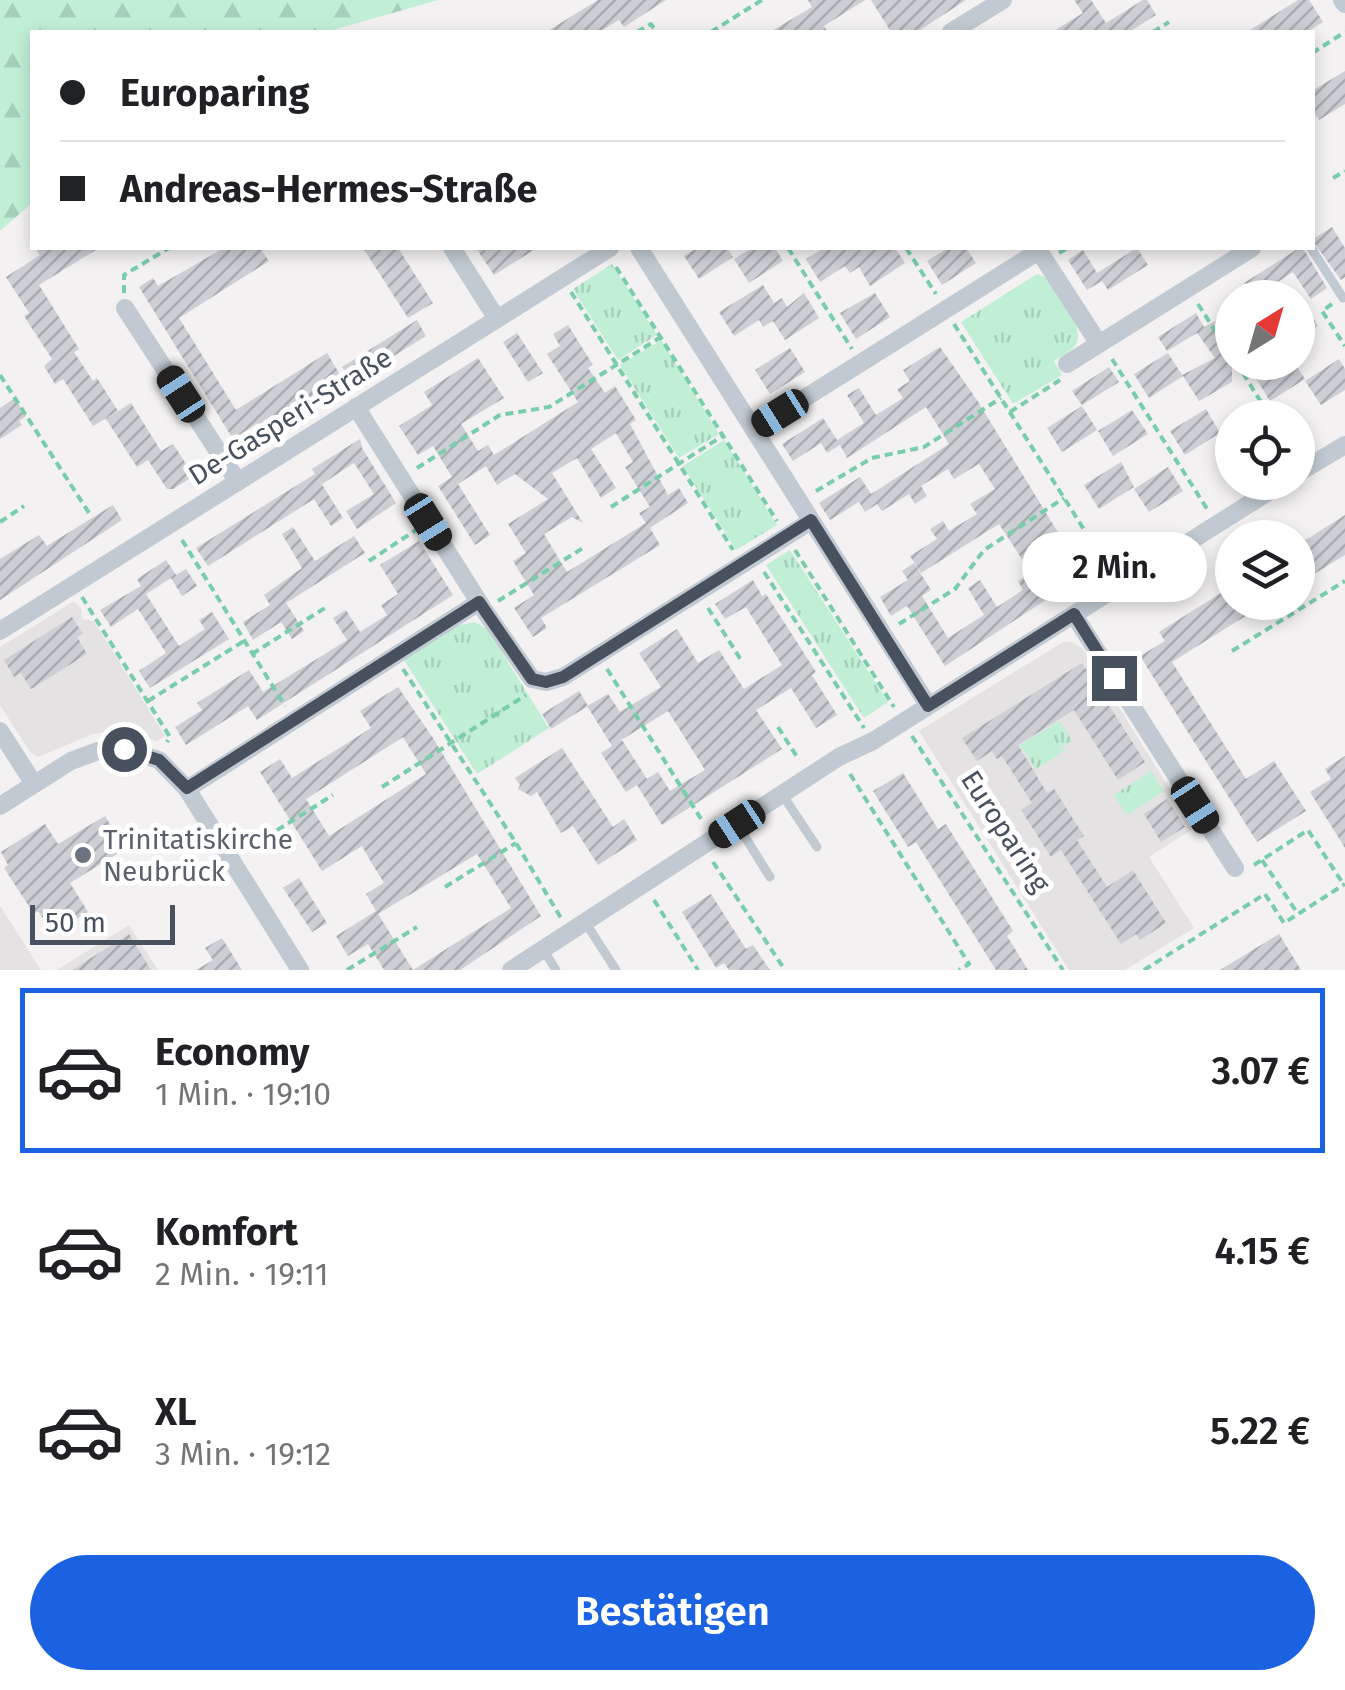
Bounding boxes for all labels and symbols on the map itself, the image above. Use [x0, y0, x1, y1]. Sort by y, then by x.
north arrow [1215, 280, 1315, 380]
street label: De-Gasperi-Straße [183, 341, 398, 492]
car [152, 361, 210, 427]
car [747, 384, 813, 442]
car [399, 489, 457, 555]
callout: 2 Min. [1022, 533, 1206, 603]
route end [1092, 656, 1137, 701]
route start [102, 727, 147, 772]
street label: Europaring [954, 764, 1057, 899]
car [1166, 772, 1224, 838]
car [704, 795, 770, 853]
place label: Trinitatiskirche Neubrück [103, 823, 293, 888]
marker: Trinitatiskirche Neubrück [72, 844, 94, 866]
scale bar [30, 900, 175, 944]

